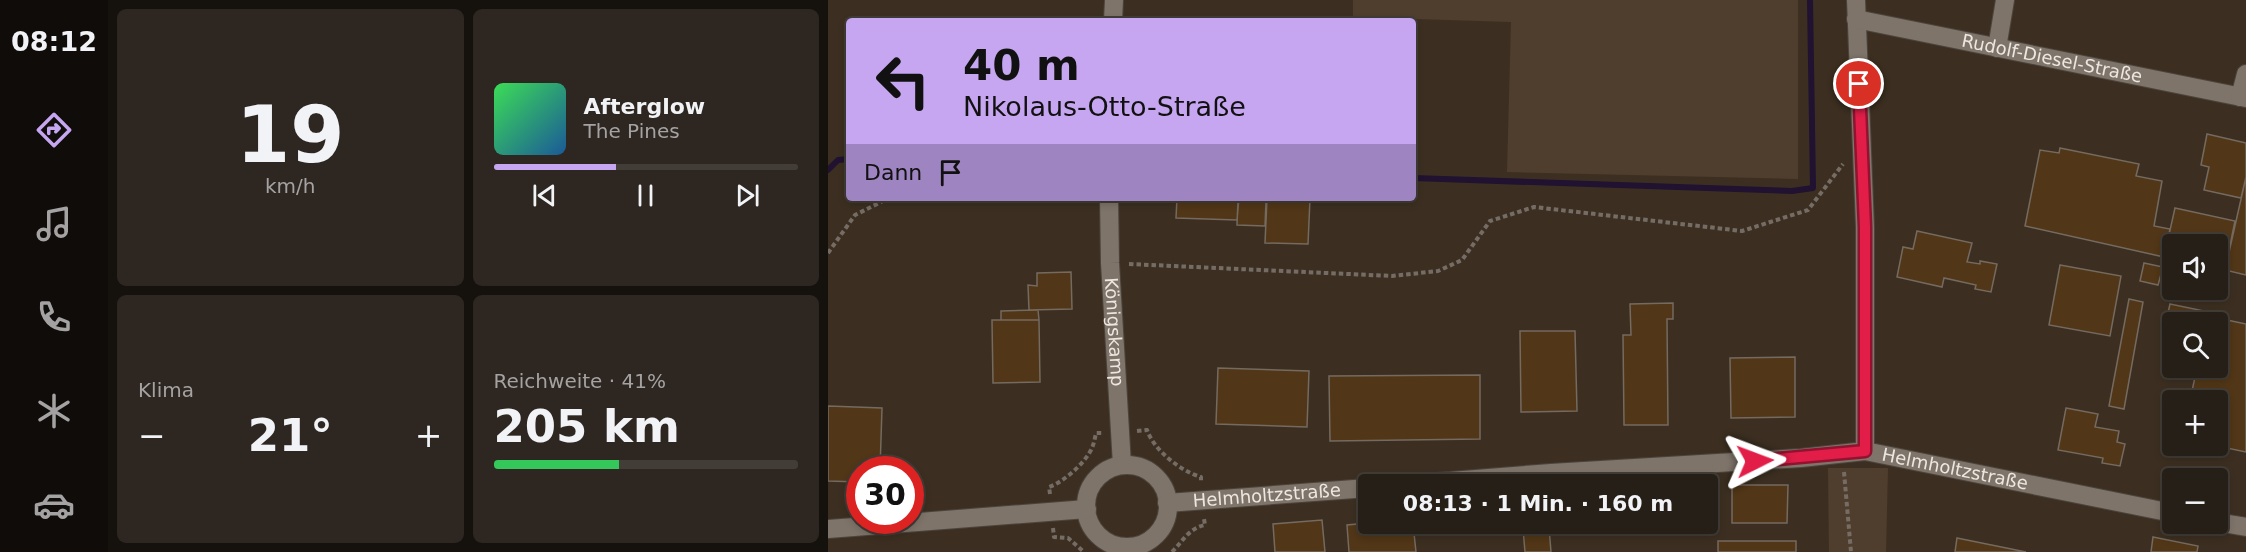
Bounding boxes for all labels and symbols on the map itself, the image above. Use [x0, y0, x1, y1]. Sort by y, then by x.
street label: Rudolf-Diesel-Straße [1960, 30, 2144, 87]
pin [1833, 58, 1884, 109]
street label: Königskamp [1101, 277, 1128, 387]
position arrow [1723, 429, 1787, 493]
street label: Helmholtzstraße [1880, 444, 2030, 494]
speed limit sign: 30 [846, 456, 924, 534]
street label: Helmholtzstraße [1192, 479, 1341, 511]

